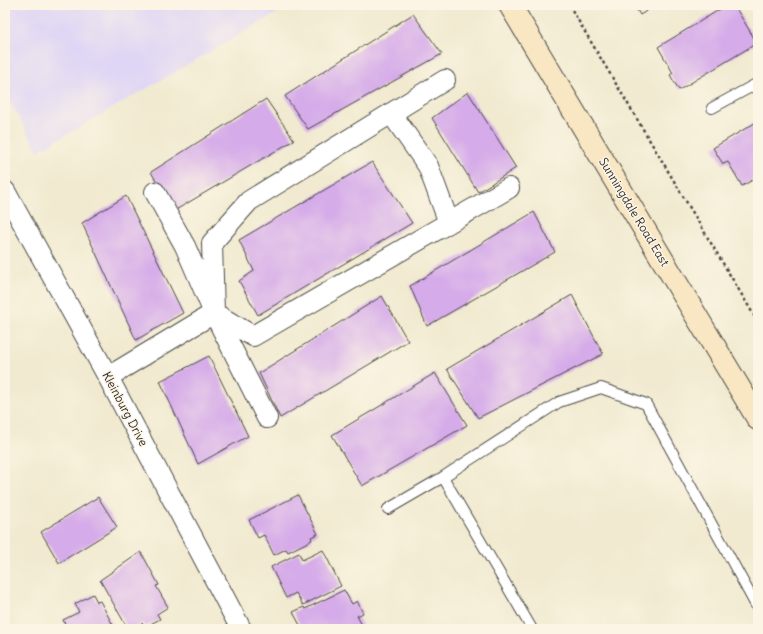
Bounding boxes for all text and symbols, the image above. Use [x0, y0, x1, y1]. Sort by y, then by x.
street label: Sunningdale Road East [596, 155, 673, 269]
street label: Kleinburg Drive [99, 369, 151, 449]

